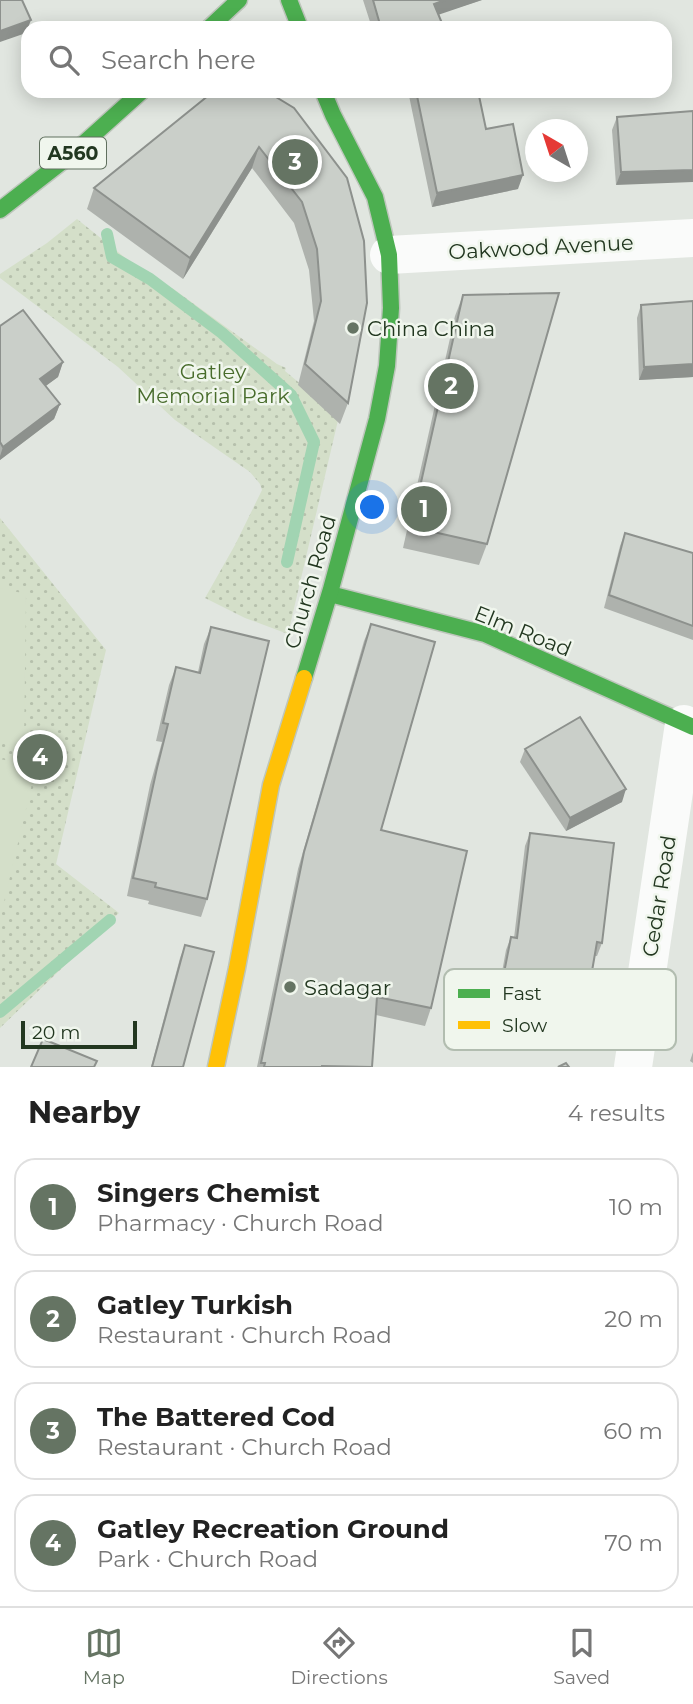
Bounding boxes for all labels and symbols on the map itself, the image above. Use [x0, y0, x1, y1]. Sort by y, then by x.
north arrow [525, 119, 588, 182]
pin: 3 [272, 136, 318, 188]
road number: A560 [40, 138, 106, 168]
street label: Oakwood Avenue [448, 230, 634, 264]
place label: China China [367, 316, 495, 341]
marker: China China [345, 320, 361, 336]
park label: Gatley Memorial Park [136, 359, 290, 408]
pin: 2 [428, 360, 474, 412]
pin: 1 [401, 483, 447, 535]
your location [355, 490, 389, 524]
street label: Church Road [279, 512, 341, 652]
street label: Elm Road [471, 600, 575, 662]
pin: 4 [17, 731, 63, 783]
street label: Cedar Road [637, 834, 681, 958]
legend [444, 969, 676, 1050]
place label: Sadagar [304, 975, 391, 1000]
marker: Sadagar [282, 979, 298, 995]
text: Fast [502, 982, 542, 1005]
text: Slow [502, 1014, 547, 1037]
scale bar [21, 1018, 136, 1050]

